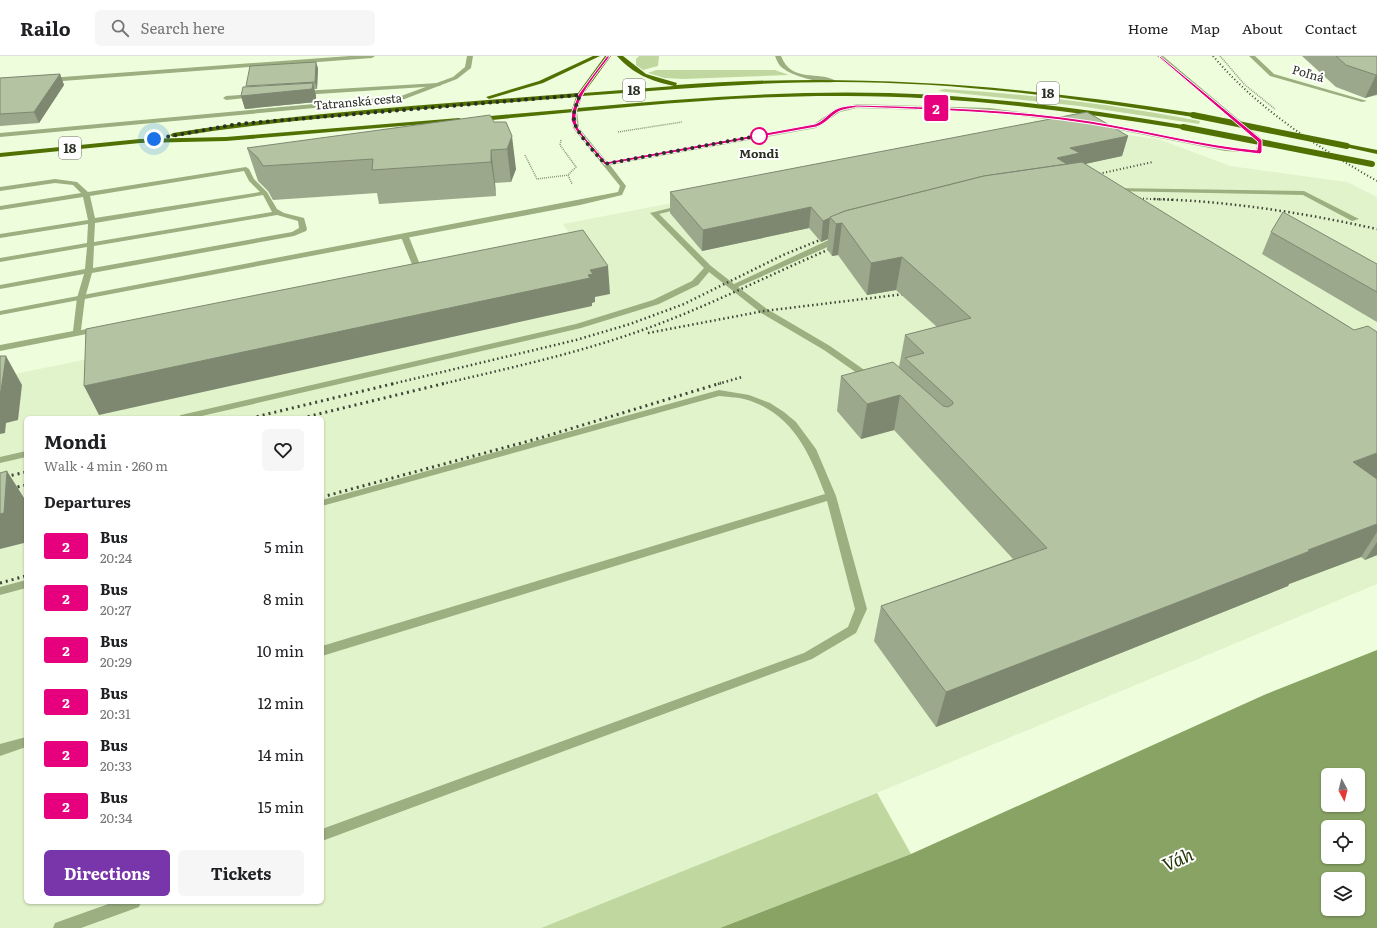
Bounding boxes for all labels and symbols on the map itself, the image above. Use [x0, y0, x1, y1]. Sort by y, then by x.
street label: Poľná [1290, 60, 1327, 86]
road number: 18 [623, 79, 645, 101]
road number: 18 [1037, 82, 1059, 104]
street label: Tatranská cesta [313, 88, 403, 114]
line badge: 2 [923, 95, 949, 121]
marker: Mondi [750, 127, 768, 145]
your location [144, 129, 164, 149]
road number: 18 [59, 137, 81, 159]
place label: Mondi [739, 144, 779, 162]
north arrow [1321, 768, 1365, 812]
water label: Váh [1158, 840, 1198, 877]

